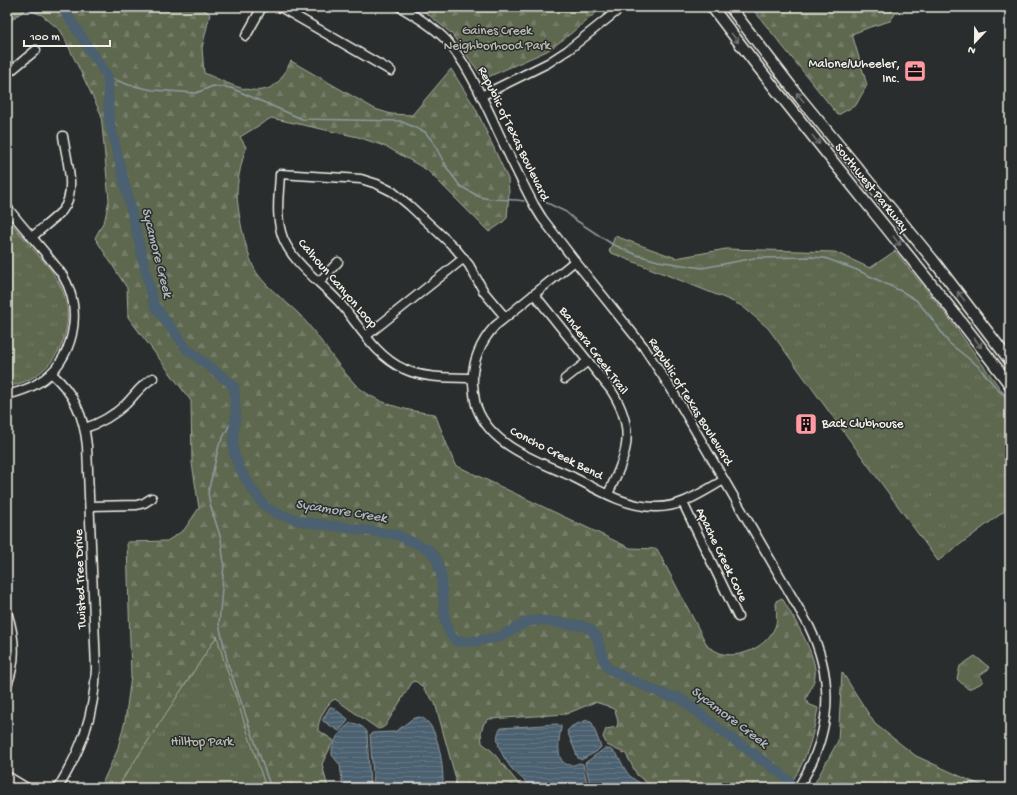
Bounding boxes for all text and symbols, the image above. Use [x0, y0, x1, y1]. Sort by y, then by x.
scale bar [24, 22, 110, 48]
north arrow [955, 22, 995, 62]
park label: Gaines Creek Neighborhood Park [444, 24, 551, 54]
text: 100 m [29, 31, 60, 45]
one-way arrow [731, 33, 739, 44]
text: N [966, 43, 978, 56]
place label: Malone/Wheeler, Inc. [808, 57, 900, 87]
office icon: Malone/Wheeler, Inc. [902, 58, 928, 84]
street label: Republic of Texas Boulevard [474, 64, 553, 205]
one-way arrow [796, 92, 804, 103]
one-way arrow [811, 135, 820, 146]
street label: Southwest Parkway [831, 141, 912, 236]
water label: Sycamore Creek [137, 206, 176, 301]
street label: Calhoun Canyon Loop [294, 236, 380, 332]
one-way arrow [893, 236, 902, 247]
one-way arrow [957, 291, 965, 302]
street label: Bandera Creek Trail [555, 303, 631, 398]
street label: Republic of Texas Boulevard [644, 335, 736, 470]
one-way arrow [974, 337, 983, 348]
building icon: Back Clubhouse [793, 411, 819, 437]
place label: Back Clubhouse [821, 417, 904, 432]
street label: Concho Creek Bend [507, 424, 606, 485]
water label: Sycamore Creek [294, 496, 389, 528]
street label: Apache Creek Cove [692, 506, 750, 605]
street label: Twisted Tree Drive [72, 529, 90, 630]
water label: Sycamore Creek [687, 684, 772, 753]
park label: Hilltop Park [171, 735, 234, 750]

